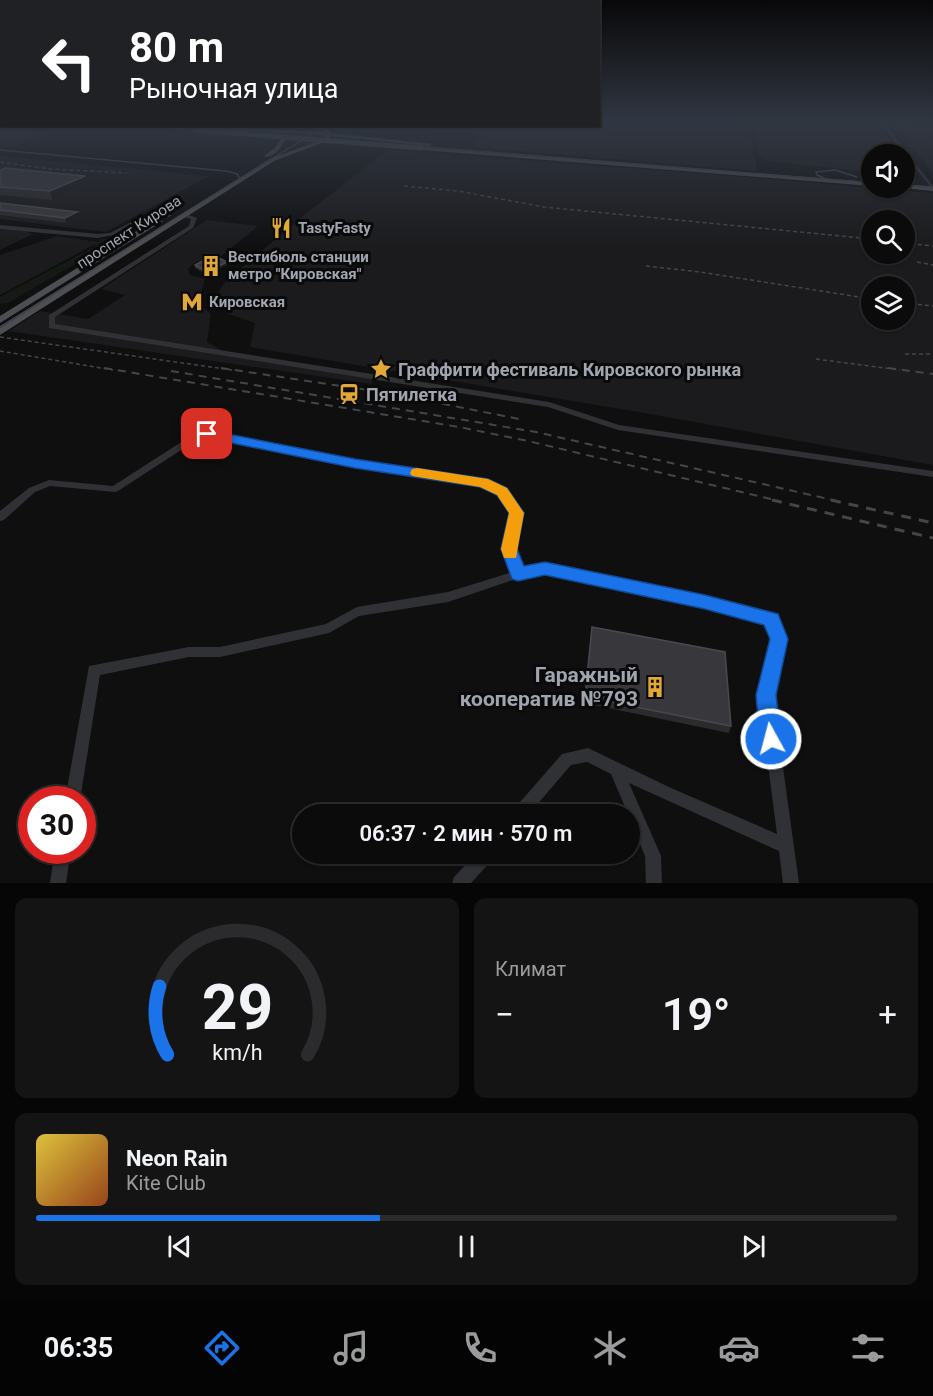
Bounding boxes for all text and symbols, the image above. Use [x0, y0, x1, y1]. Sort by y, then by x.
text: 80 m [129, 23, 224, 72]
icon: left [30, 24, 108, 102]
text: Рыночная улица [129, 73, 339, 105]
map controls [861, 144, 915, 330]
button: sound [861, 144, 915, 198]
street label: проспект Кирова [73, 192, 185, 272]
button: search [861, 210, 915, 264]
restaurant icon: TastyFasty [269, 216, 293, 240]
place label: TastyFasty [298, 219, 371, 237]
place label: Вестибюль станции метро "Кировская" [228, 248, 369, 283]
building icon: Вестибюль станции метро "Кировская" [199, 254, 223, 278]
button: layers [861, 276, 915, 330]
metro station icon: Кировская [180, 290, 204, 314]
place label: Кировская [209, 293, 285, 311]
place icon: Граффити фестиваль Кировского рынка [369, 357, 393, 381]
place label: Граффити фестиваль Кировского рынка [398, 359, 742, 380]
station icon: Пятилетка [337, 382, 361, 406]
place label: Пятилетка [366, 384, 457, 405]
pin [181, 408, 232, 459]
icon: arrive [190, 417, 223, 450]
place label: Гаражный кооператив №793 [460, 663, 638, 711]
building icon: Гаражный кооператив №793 [643, 675, 667, 699]
position arrow [739, 707, 803, 771]
speed limit sign: 30 [18, 786, 96, 864]
text: 06:37 · 2 мин · 570 m [360, 821, 572, 846]
text: Климат [495, 957, 566, 981]
text: 29 [201, 971, 273, 1044]
text: 19° [662, 988, 730, 1041]
text: − [495, 995, 514, 1034]
text: + [878, 995, 897, 1034]
text: km/h [212, 1040, 262, 1065]
text: Neon Rain [126, 1146, 228, 1171]
text: Kite Club [126, 1171, 206, 1195]
icon: previous [163, 1230, 196, 1263]
icon: pause [450, 1230, 483, 1263]
icon: next [737, 1230, 770, 1263]
icon: directions [201, 1327, 243, 1369]
icon: music [330, 1327, 372, 1369]
icon: phone [459, 1327, 501, 1369]
icon: climate [589, 1327, 631, 1369]
icon: car [718, 1327, 760, 1369]
icon: filters [847, 1327, 889, 1369]
text: 06:35 [44, 1332, 113, 1364]

